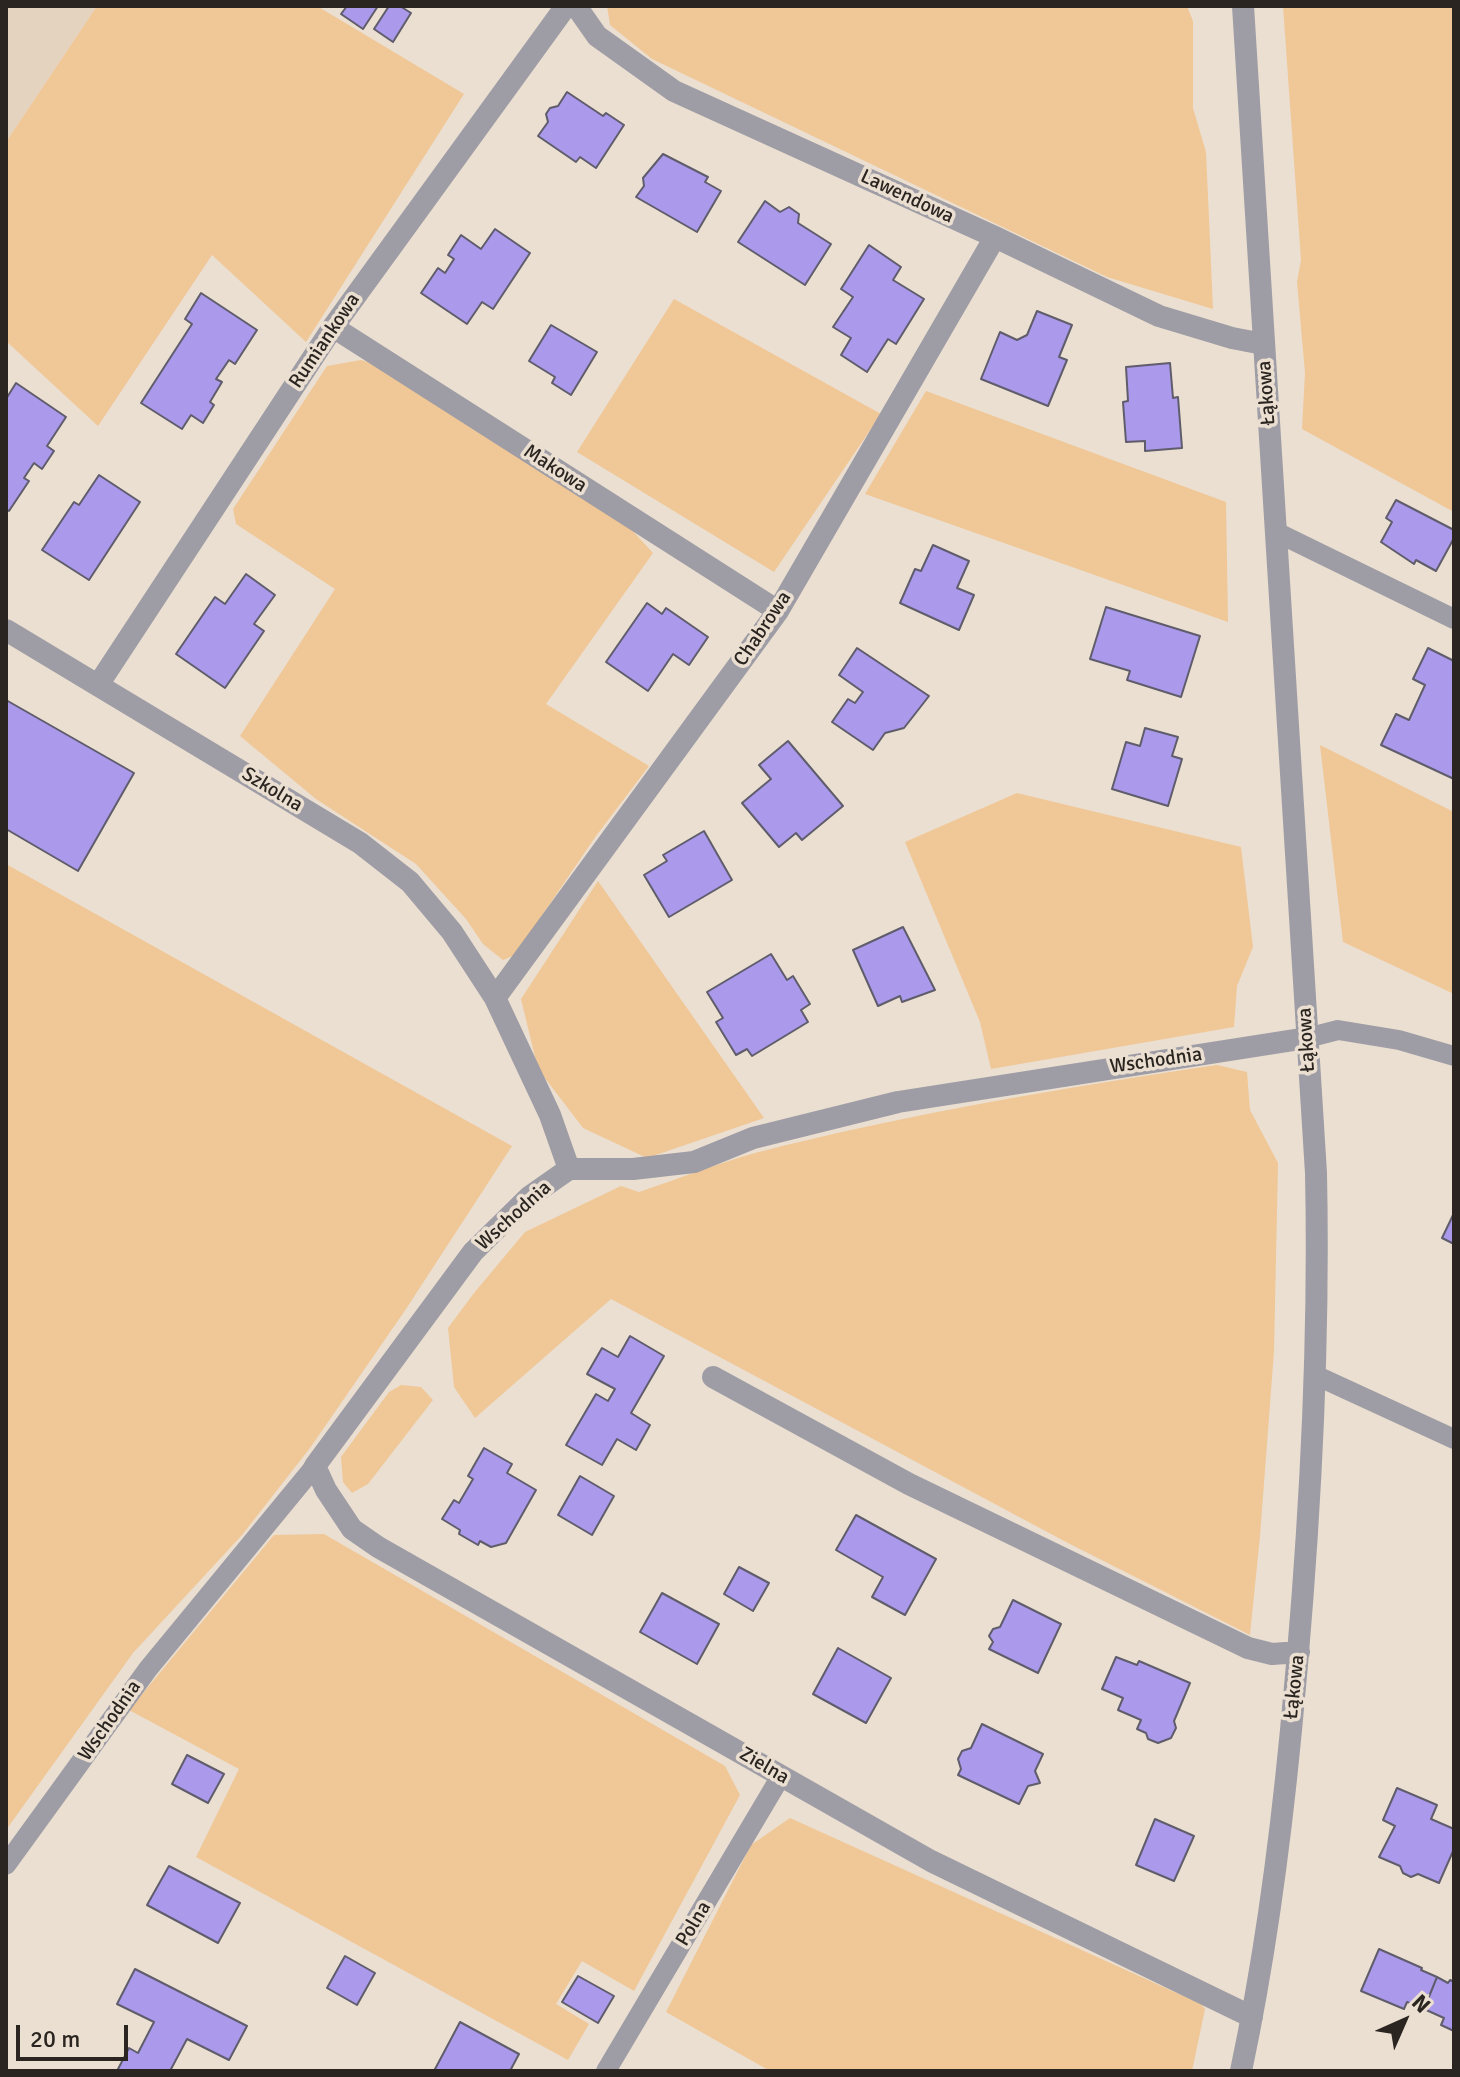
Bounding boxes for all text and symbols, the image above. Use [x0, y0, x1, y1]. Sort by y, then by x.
street label: Lawendowa [856, 165, 958, 229]
street label: Rumiankowa [285, 289, 365, 393]
street label: Łąkowa [1253, 360, 1281, 426]
street label: Makowa [519, 440, 591, 498]
street label: Chabrowa [729, 587, 797, 671]
street label: Szkolna [237, 762, 307, 818]
street label: Łąkowa [1293, 1007, 1321, 1073]
street label: Wschodnia [1108, 1043, 1204, 1079]
street label: Wschodnia [471, 1176, 557, 1256]
street label: Łąkowa [1280, 1654, 1310, 1720]
street label: Wschodnia [74, 1676, 146, 1766]
street label: Zielna [735, 1742, 793, 1790]
street label: Polna [671, 1897, 717, 1951]
north arrow [1364, 1981, 1444, 2061]
text: N [1406, 1989, 1436, 2019]
scale bar [20, 2009, 132, 2059]
text: 20 m [30, 2024, 80, 2054]

